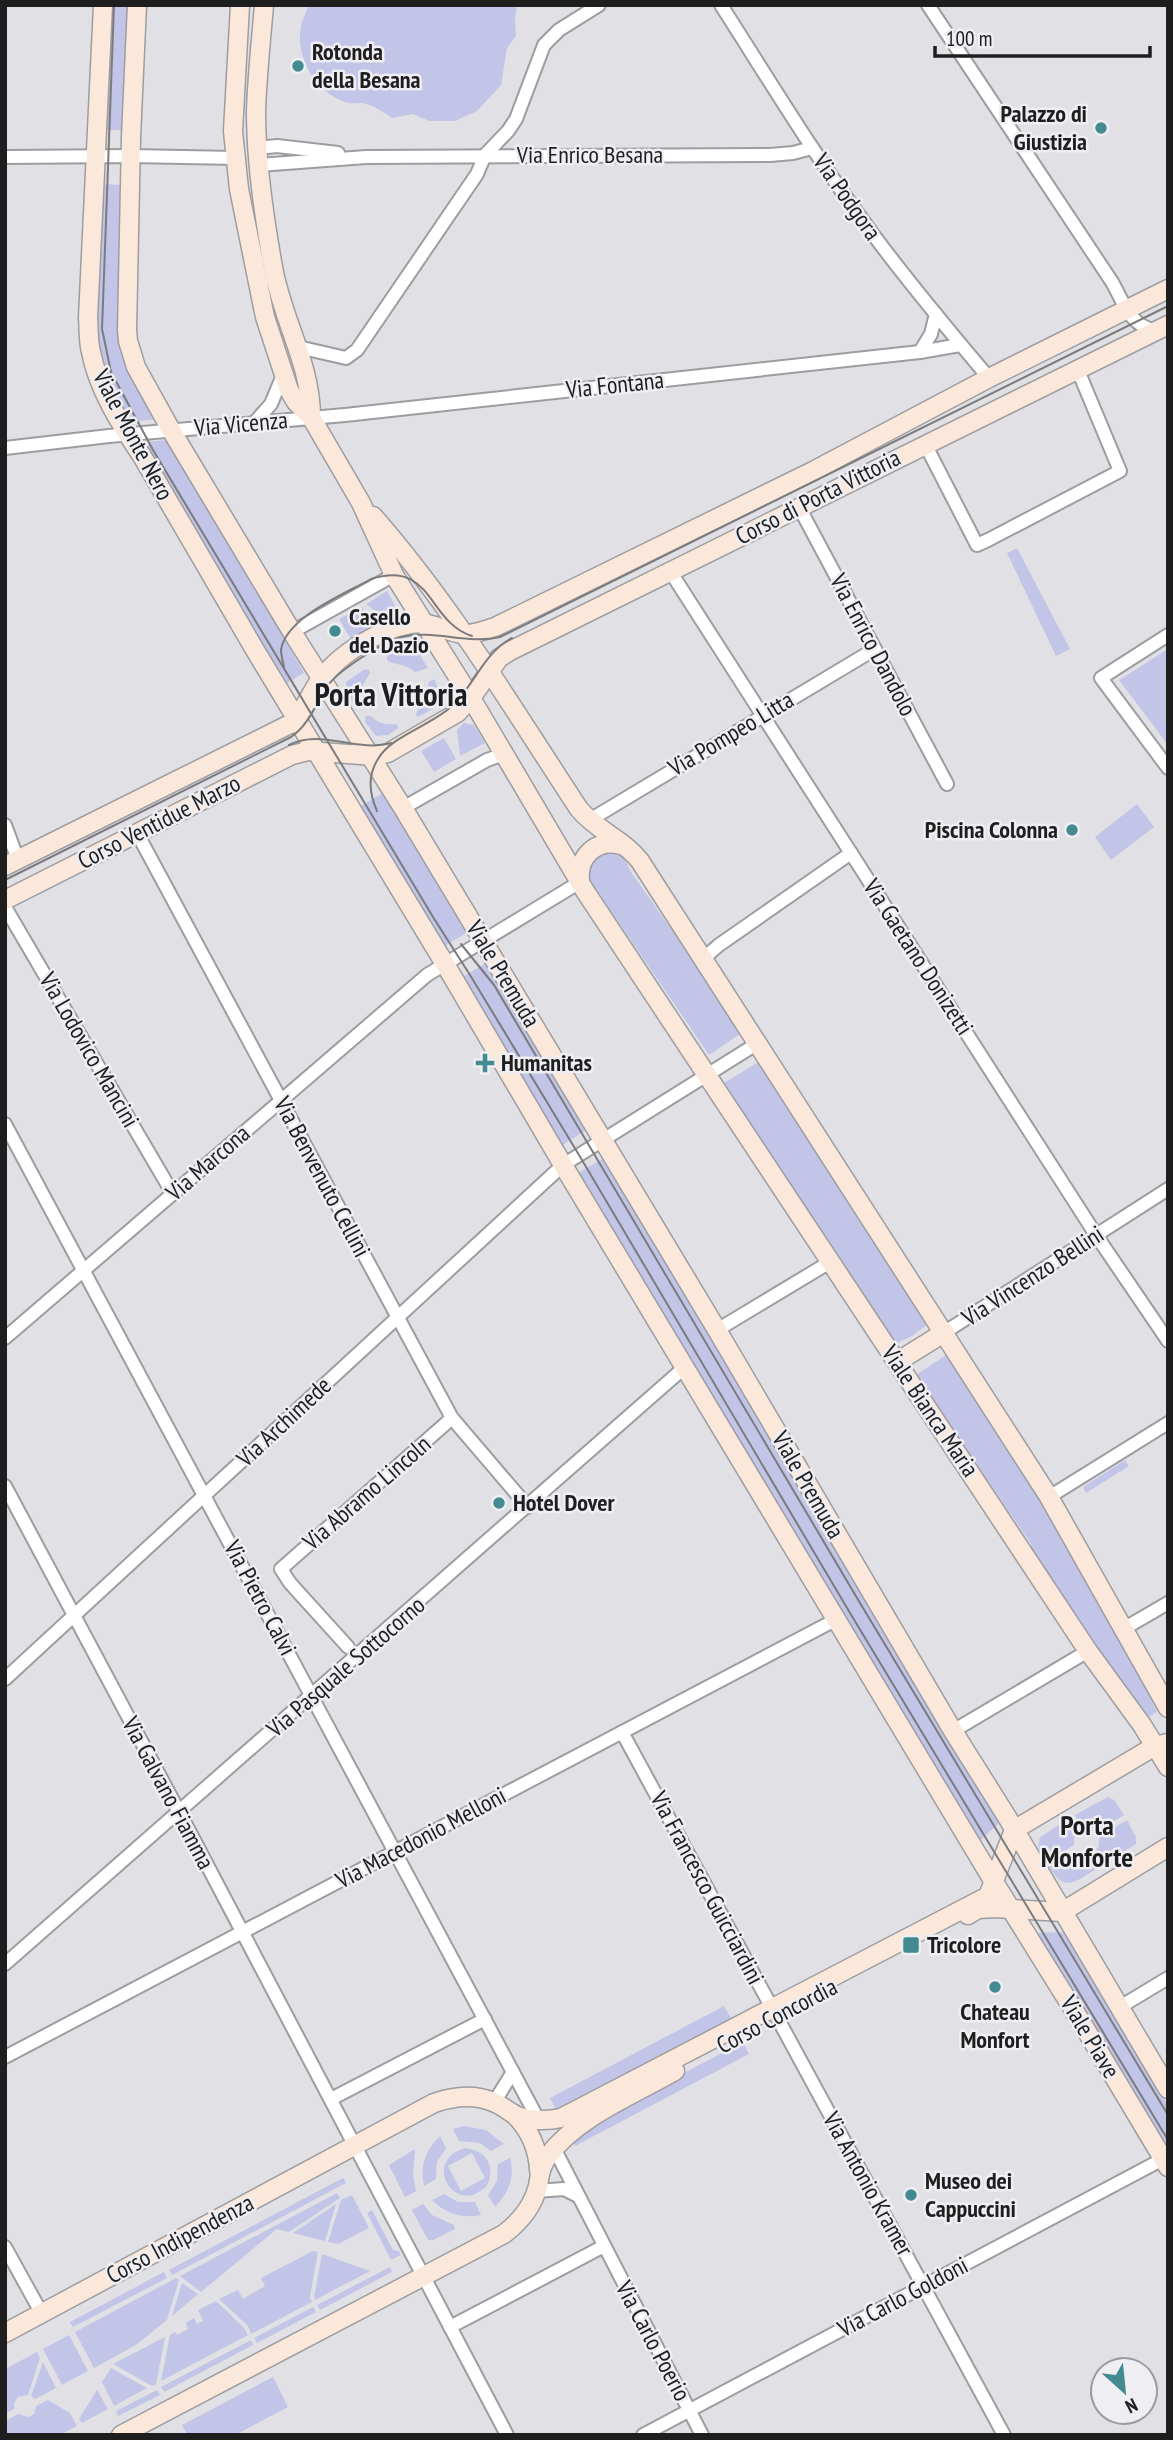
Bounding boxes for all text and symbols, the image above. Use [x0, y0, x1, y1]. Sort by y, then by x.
scale bar [935, 14, 1150, 58]
text: 100 m [946, 25, 992, 52]
place label: Rotonda della Besana [312, 36, 421, 95]
marker: Rotonda della Besana [290, 58, 306, 74]
place label: Palazzo di Giustizia [1001, 98, 1087, 157]
marker: Palazzo di Giustizia [1093, 120, 1109, 136]
street label: Via Enrico Besana [516, 139, 663, 170]
street label: Via Podgora [806, 147, 888, 246]
street label: Viale Monte Nero [86, 363, 181, 506]
street label: Via Fontana [564, 364, 665, 405]
street label: Via Vicenza [192, 404, 289, 443]
street label: Corso di Porta Vittoria [730, 442, 905, 551]
street label: Via Enrico Dandolo [823, 567, 924, 721]
place label: Casello del Dazio [349, 601, 429, 660]
marker: Casello del Dazio [327, 623, 343, 639]
district label: Porta Vittoria [315, 673, 467, 715]
street label: Via Pompeo Litta [662, 684, 799, 784]
street label: Corso Ventidue Marzo [72, 767, 245, 876]
place label: Piscina Colonna [925, 814, 1058, 845]
marker: Piscina Colonna [1064, 822, 1080, 838]
street label: Via Gaetano Donizetti [856, 872, 980, 1041]
street label: Viale Premuda [459, 914, 547, 1033]
street label: Via Lodovico Mancini [32, 966, 146, 1133]
place label: Humanitas [501, 1047, 592, 1078]
marker: Humanitas [475, 1053, 495, 1073]
street label: Via Benvenuto Cellini [267, 1090, 378, 1262]
street label: Via Marcona [159, 1118, 256, 1208]
street label: Via Vincenzo Bellini [955, 1218, 1110, 1334]
street label: Viale Bianca Maria [874, 1338, 986, 1483]
street label: Via Archimede [229, 1370, 338, 1474]
street label: Viale Premuda [765, 1425, 852, 1544]
street label: Via Abramo Lincoln [295, 1429, 437, 1557]
place label: Hotel Dover [513, 1487, 615, 1518]
marker: Hotel Dover [491, 1495, 507, 1511]
street label: Via Pietro Calvi [217, 1534, 304, 1661]
street label: Via Pasquale Sottocorno [259, 1589, 431, 1745]
street label: Via Galvano Fiamma [115, 1710, 222, 1874]
street label: Via Macedonio Melloni [329, 1780, 511, 1896]
street label: Via Francesco Guicciardini [643, 1785, 771, 1990]
district label: Porta Monforte [1041, 1806, 1133, 1875]
place label: Tricolore [927, 1929, 1001, 1960]
marker: Tricolore [901, 1935, 921, 1955]
street label: Corso Concordia [711, 1971, 842, 2060]
marker: Chateau Monfort [987, 1979, 1003, 1995]
street label: Viale Piave [1053, 1989, 1127, 2084]
place label: Chateau Monfort [960, 1996, 1030, 2055]
street label: Via Antonio Kramer [816, 2105, 921, 2262]
place label: Museo dei Cappuccini [925, 2165, 1016, 2224]
street label: Corso Indipendenza [101, 2187, 259, 2290]
marker: Museo dei Cappuccini [903, 2187, 919, 2203]
street label: Via Carlo Goldoni [831, 2249, 973, 2344]
street label: Via Carlo Poerio [608, 2275, 698, 2406]
north arrow [1089, 2356, 1159, 2426]
text: N [1122, 2393, 1142, 2419]

